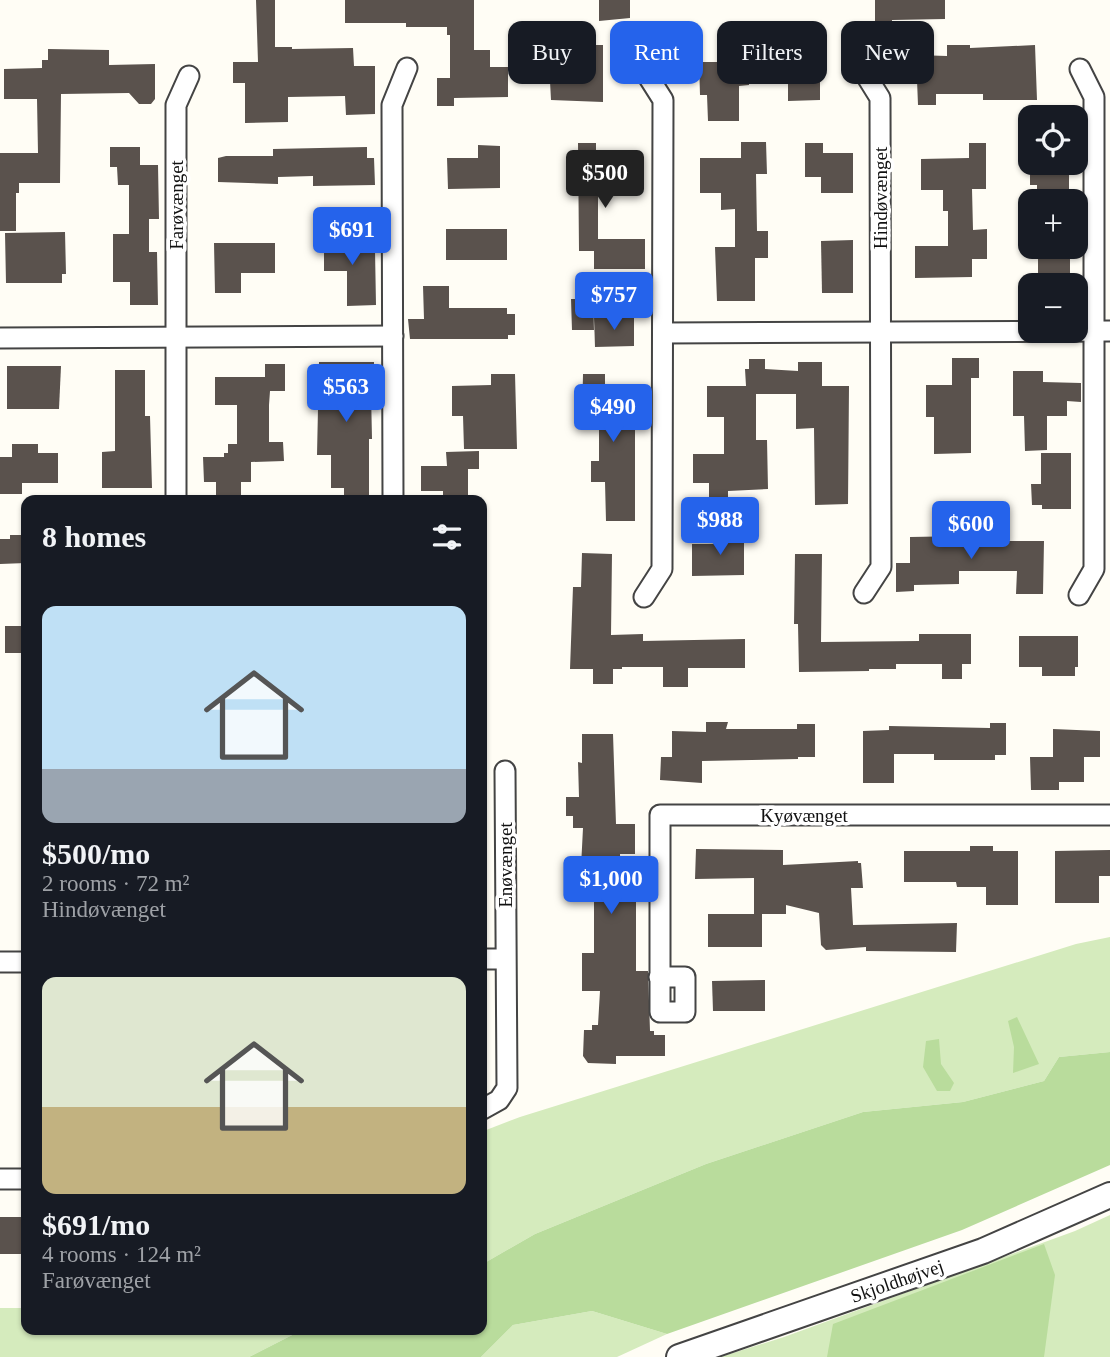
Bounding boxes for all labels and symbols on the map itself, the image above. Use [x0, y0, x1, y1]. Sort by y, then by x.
street label: Hindøvænget [870, 146, 891, 249]
pin: $500 [564, 150, 646, 210]
street label: Farøvænget [166, 159, 187, 250]
pin: $691 [311, 208, 393, 267]
pin: $757 [573, 272, 655, 332]
pin: $563 [305, 364, 387, 424]
pin: $490 [572, 384, 654, 444]
pin: $988 [679, 498, 761, 557]
pin: $600 [930, 502, 1012, 561]
street label: Kyøvænget [760, 805, 849, 826]
street label: Enøvænget [495, 822, 516, 908]
pin: $1,000 [554, 856, 668, 916]
street label: Skjoldhøjvej [848, 1255, 946, 1307]

